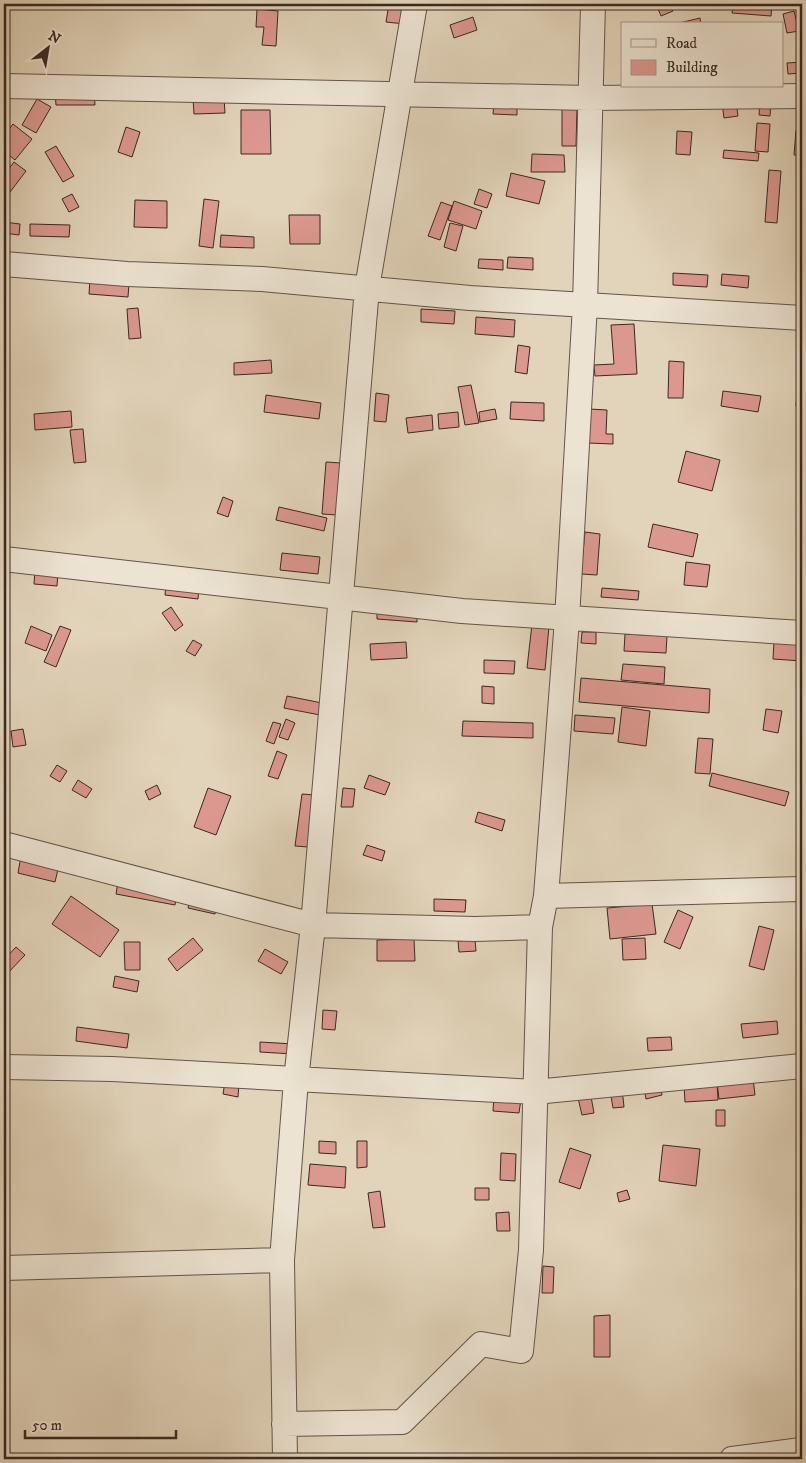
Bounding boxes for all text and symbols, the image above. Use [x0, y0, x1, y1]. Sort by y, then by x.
north arrow [22, 22, 72, 72]
legend [621, 22, 784, 88]
text: N [45, 27, 64, 49]
text: Road [666, 34, 698, 53]
text: Building [666, 58, 718, 77]
scale bar [25, 1408, 176, 1440]
text: 50 m [32, 1416, 62, 1435]

